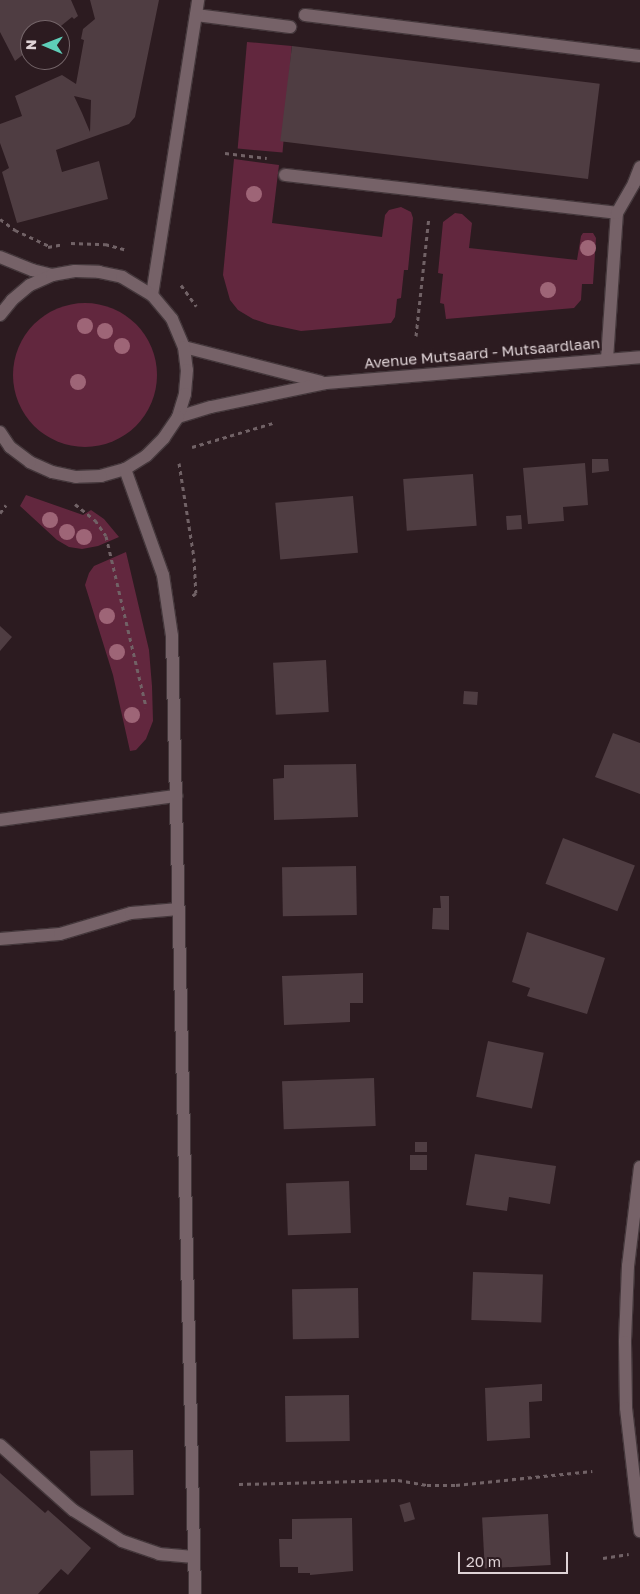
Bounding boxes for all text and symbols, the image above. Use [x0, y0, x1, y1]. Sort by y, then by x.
north arrow [20, 20, 70, 70]
text: N [22, 39, 39, 50]
street label: Avenue Mutsaard - Mutsaardlaan [363, 334, 601, 372]
scale bar [460, 1542, 570, 1574]
text: 20 m [466, 1552, 501, 1570]

